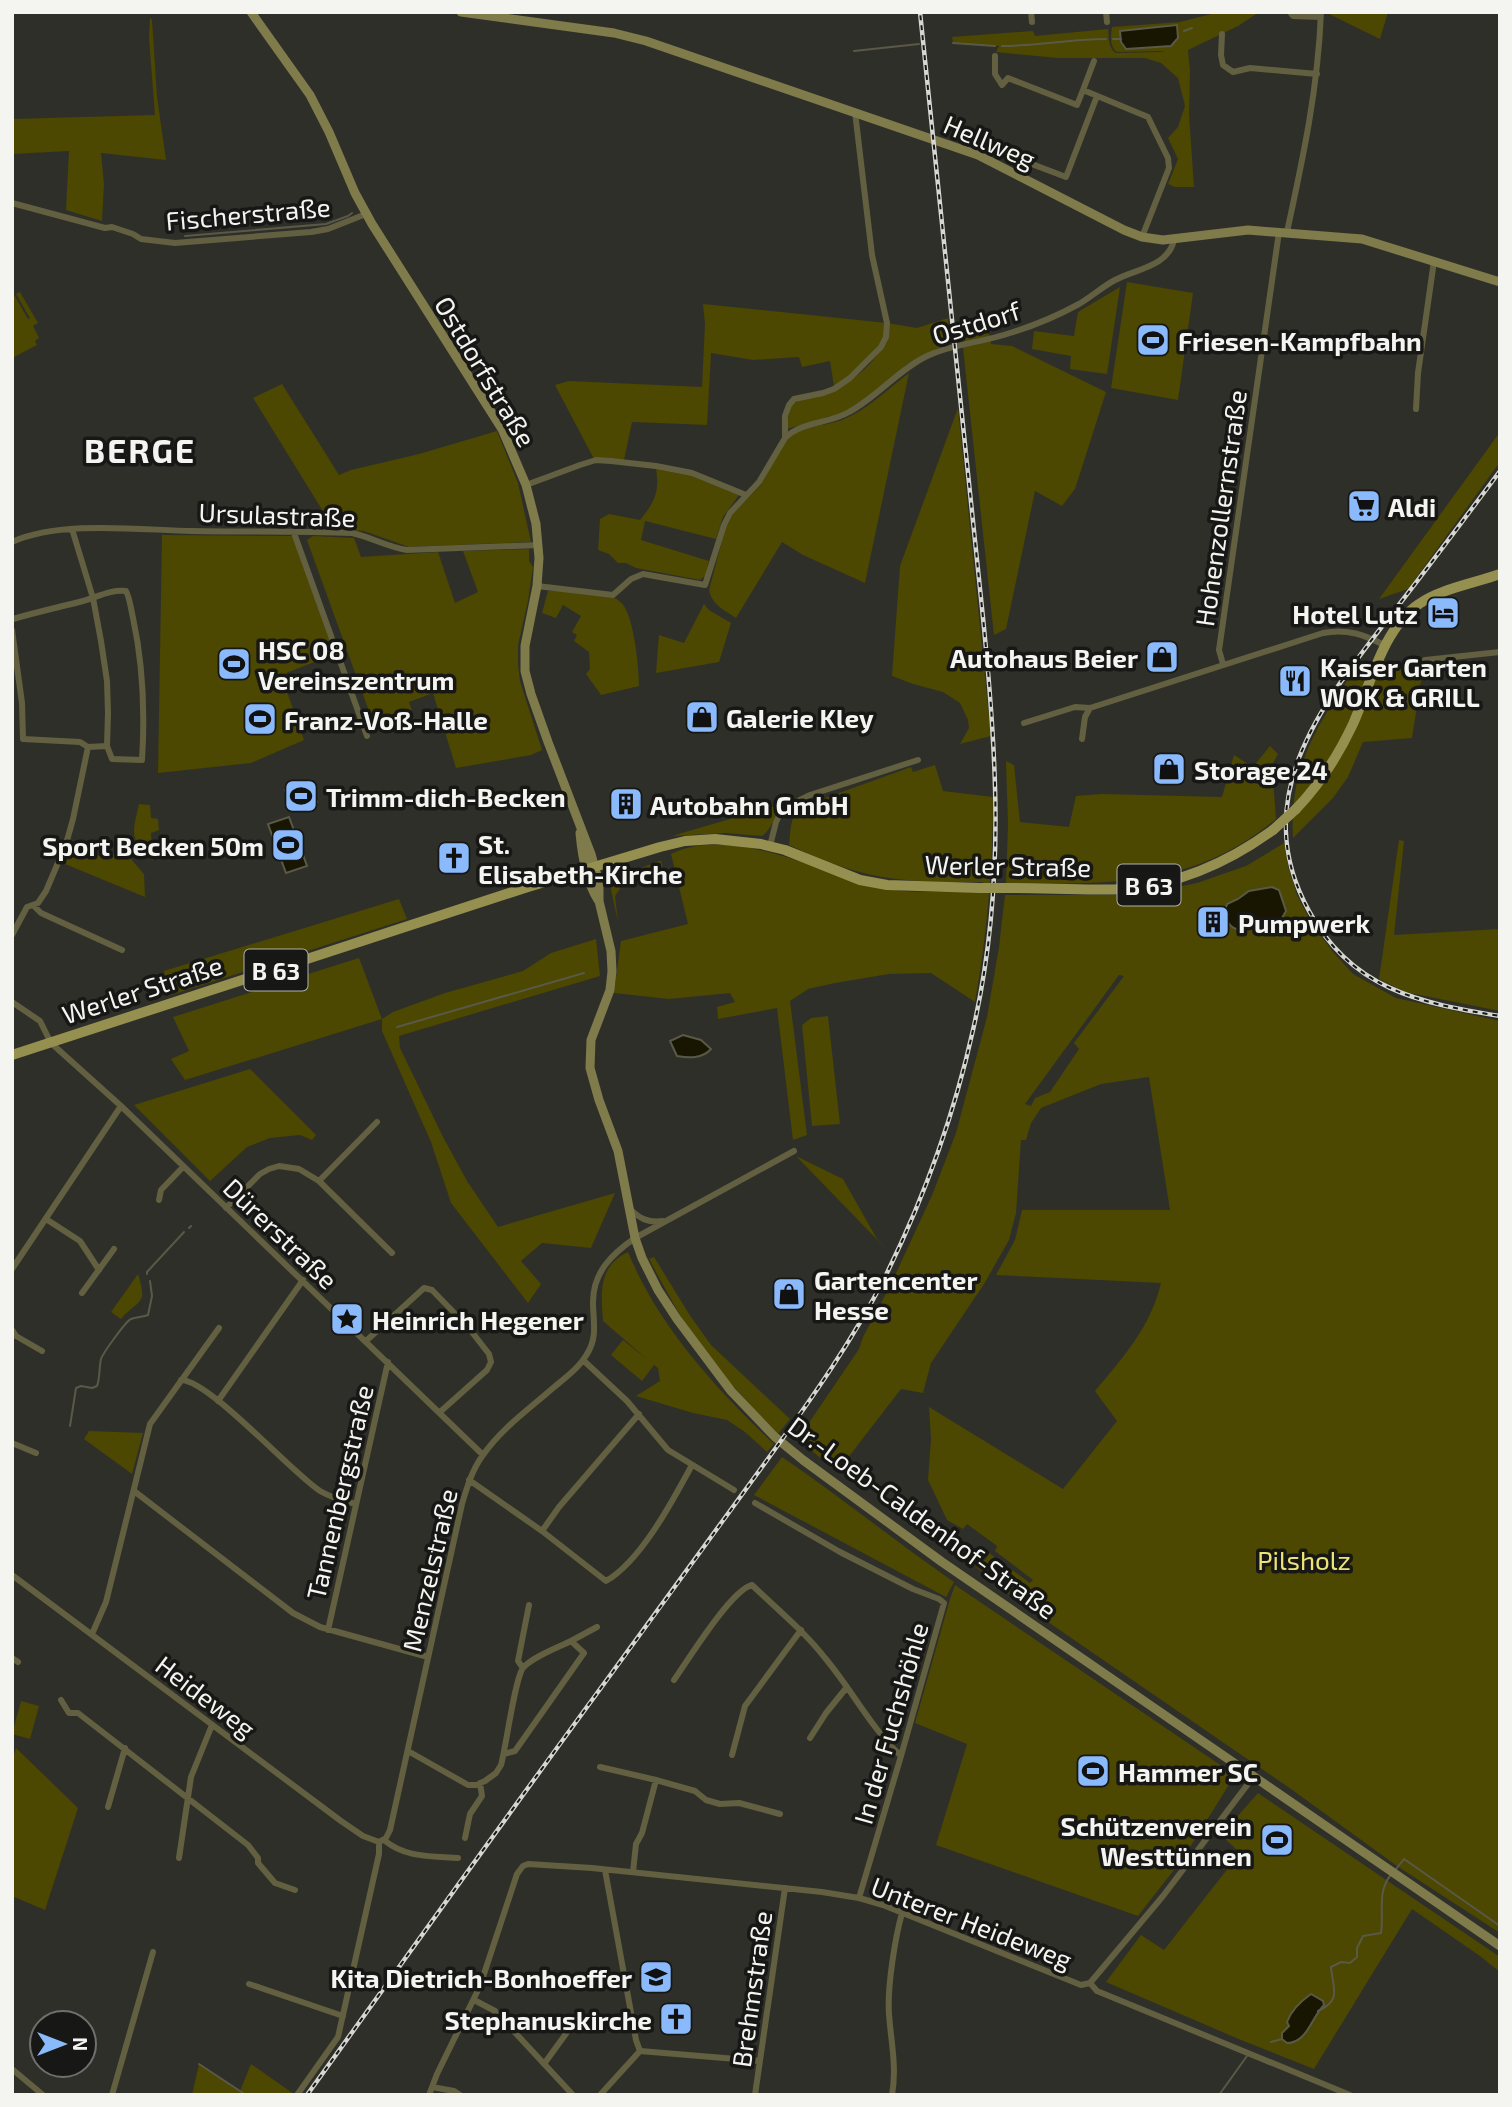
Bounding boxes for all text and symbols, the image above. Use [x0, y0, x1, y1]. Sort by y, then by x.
street label: Hellweg [940, 108, 1040, 174]
street label: Fischerstraße [164, 190, 332, 236]
street label: Ostdorfstraße [429, 290, 543, 452]
street label: Ostdorf [928, 294, 1025, 350]
sports icon: Friesen-Kampfbahn [1134, 321, 1172, 359]
place label: Friesen-Kampfbahn [1178, 325, 1422, 356]
street label: Hohenzollernstraße [1188, 388, 1252, 628]
district label: BERGE [84, 430, 196, 470]
supermarket icon: Aldi [1345, 487, 1383, 525]
place label: Aldi [1388, 491, 1436, 522]
street label: Ursulastraße [198, 496, 356, 532]
hotel icon: Hotel Lutz [1424, 594, 1462, 632]
place label: Hotel Lutz [1292, 598, 1418, 629]
place label: HSC 08 Vereinszentrum [258, 634, 454, 695]
shop icon: Autohaus Beier [1143, 638, 1181, 676]
place label: Autohaus Beier [950, 642, 1138, 673]
sports icon: HSC 08 Vereinszentrum [215, 645, 253, 683]
place label: Kaiser Garten WOK & GRILL [1320, 651, 1487, 712]
restaurant icon: Kaiser Garten WOK & GRILL [1276, 662, 1314, 700]
shop icon: Galerie Kley [683, 698, 721, 736]
sports icon: Franz-Voß-Halle [241, 700, 279, 738]
place label: Galerie Kley [726, 702, 874, 734]
place label: Franz-Voß-Halle [284, 704, 488, 735]
shop icon: Storage 24 [1150, 750, 1188, 788]
place label: Storage 24 [1194, 754, 1328, 785]
sports icon: Trimm-dich-Becken [282, 777, 320, 815]
place label: Trimm-dich-Becken [326, 781, 566, 812]
building icon: Autobahn GmbH [607, 785, 645, 823]
place label: Autobahn GmbH [650, 789, 849, 820]
sports icon: Sport Becken 50m [269, 826, 307, 864]
place label: St. Elisabeth-Kirche [478, 828, 683, 889]
place label: Sport Becken 50m [42, 830, 264, 861]
church icon: St. Elisabeth-Kirche [435, 839, 473, 877]
street label: Werler Straße [924, 848, 1092, 882]
road number: B 63 [1118, 864, 1180, 906]
building icon: Pumpwerk [1194, 903, 1232, 941]
place label: Pumpwerk [1238, 907, 1371, 938]
street label: Werler Straße [58, 949, 226, 1029]
road number: B 63 [244, 950, 308, 990]
street label: Dürerstraße [218, 1171, 344, 1295]
place label: Gartencenter Hesse [814, 1264, 978, 1325]
shop icon: Gartencenter Hesse [770, 1275, 808, 1313]
place icon: Heinrich Hegener [328, 1300, 366, 1338]
place label: Heinrich Hegener [372, 1304, 584, 1335]
street label: Tannenbergstraße [299, 1382, 379, 1602]
street label: Dr.-Loeb-Caldenhof-Straße [783, 1409, 1063, 1625]
street label: Menzelstraße [395, 1486, 463, 1654]
park label: Pilsholz [1257, 1544, 1351, 1575]
street label: In der Fuchshöhle [846, 1619, 934, 1827]
street label: Heideweg [150, 1649, 262, 1743]
sports icon: Hammer SC [1074, 1752, 1112, 1790]
place label: Hammer SC [1118, 1756, 1258, 1787]
place label: Schützenverein Westtünnen [1060, 1810, 1252, 1871]
sports icon: Schützenverein Westtünnen [1258, 1821, 1296, 1859]
street label: Unterer Heideweg [867, 1869, 1077, 1975]
street label: Brehmstraße [725, 1909, 777, 2069]
school or university icon: Kita Dietrich-Bonhoeffer [637, 1958, 675, 1996]
place label: Kita Dietrich-Bonhoeffer [331, 1962, 632, 1993]
church icon: Stephanuskirche [657, 2000, 695, 2038]
place label: Stephanuskirche [445, 2004, 652, 2035]
north arrow [28, 2009, 98, 2079]
text: N [69, 2037, 92, 2051]

